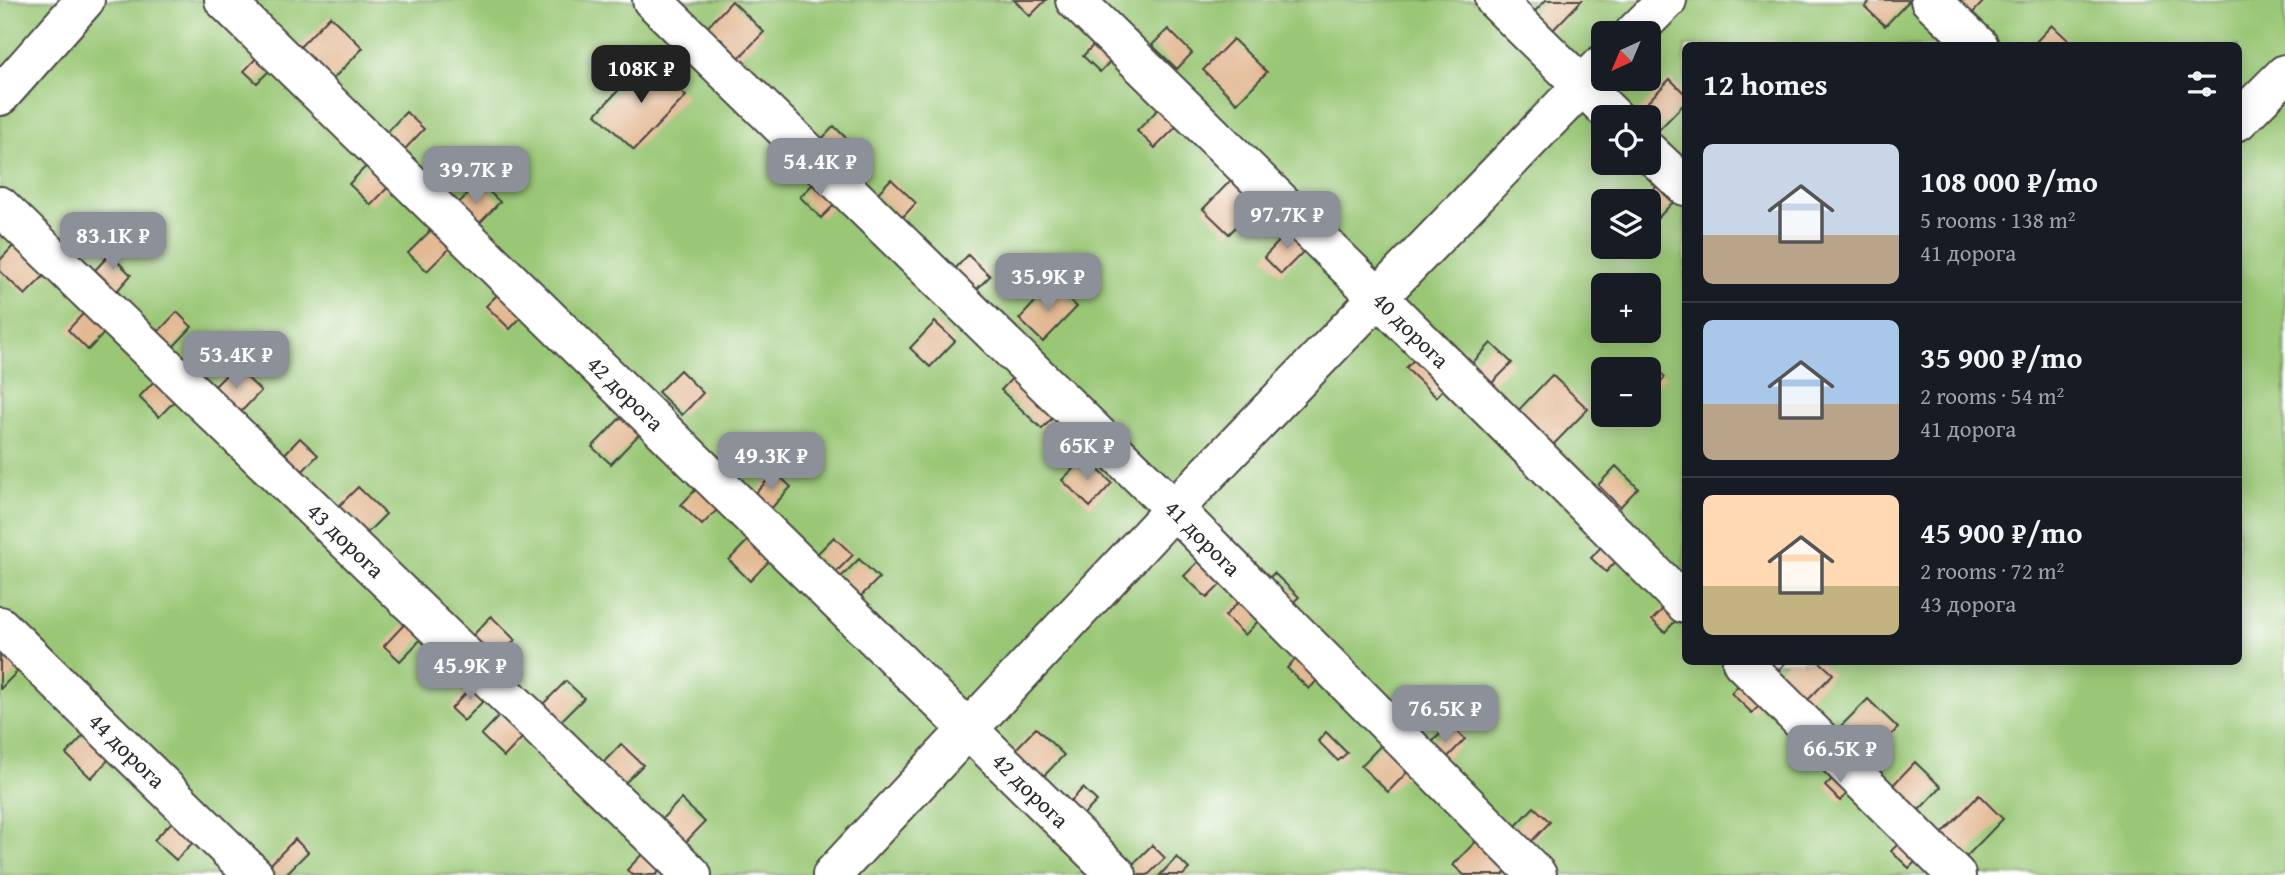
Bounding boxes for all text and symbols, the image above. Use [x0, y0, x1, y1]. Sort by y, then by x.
north arrow [1591, 21, 1661, 91]
map controls [1591, 21, 1661, 427]
pin: 108K ₽ [584, 46, 698, 105]
text: 108K ₽ [607, 51, 675, 84]
text: 12 homes [1703, 62, 1828, 106]
icon: filters [2183, 65, 2221, 103]
button: locate [1591, 105, 1661, 175]
pin: 54.4K ₽ [755, 138, 885, 198]
text: 54.4K ₽ [783, 144, 857, 177]
pin: 39.7K ₽ [411, 146, 541, 206]
text: 39.7K ₽ [439, 152, 513, 185]
text: 108 000 ₽/mo [1920, 159, 2098, 203]
icon: home [1759, 172, 1843, 256]
button: layers [1591, 189, 1661, 259]
pin: 97.7K ₽ [1222, 191, 1352, 251]
text: 97.7K ₽ [1250, 197, 1324, 230]
text: 5 rooms · 138 m² [1920, 203, 2075, 236]
pin: 83.1K ₽ [48, 212, 178, 272]
text: 83.1K ₽ [76, 218, 150, 251]
text: 41 дорога [1920, 236, 2016, 269]
pin: 35.9K ₽ [983, 254, 1113, 313]
text: 35.9K ₽ [1011, 259, 1085, 292]
button: + [1591, 273, 1661, 343]
street label: 40 дорога [1366, 284, 1457, 375]
pin: 53.4K ₽ [171, 332, 301, 391]
text: 35 900 ₽/mo [1920, 335, 2083, 379]
text: 53.4K ₽ [199, 337, 273, 370]
street label: 42 дорога [580, 347, 672, 439]
icon: home [1759, 348, 1843, 432]
button: − [1591, 357, 1661, 427]
text: 2 rooms · 54 m² [1920, 379, 2064, 412]
text: 41 дорога [1920, 412, 2016, 445]
pin: 65K ₽ [1038, 422, 1136, 482]
text: 65K ₽ [1059, 428, 1115, 461]
pin: 49.3K ₽ [706, 433, 836, 492]
text: 49.3K ₽ [734, 438, 808, 471]
street label: 41 дорога [1158, 492, 1249, 584]
street label: 43 дорога [300, 495, 392, 585]
text: 45 900 ₽/mo [1920, 510, 2083, 554]
icon: home [1759, 523, 1843, 607]
text: 2 rooms · 72 m² [1920, 554, 2064, 587]
text: 43 дорога [1920, 587, 2016, 620]
pin: 45.9K ₽ [405, 642, 535, 702]
text: 45.9K ₽ [433, 648, 507, 681]
pin: 76.5K ₽ [1380, 686, 1510, 745]
text: 76.5K ₽ [1408, 691, 1482, 724]
street label: 44 дорога [82, 705, 173, 796]
pin: 66.5K ₽ [1775, 726, 1905, 785]
text: 66.5K ₽ [1803, 731, 1877, 764]
street label: 42 дорога [985, 744, 1077, 835]

